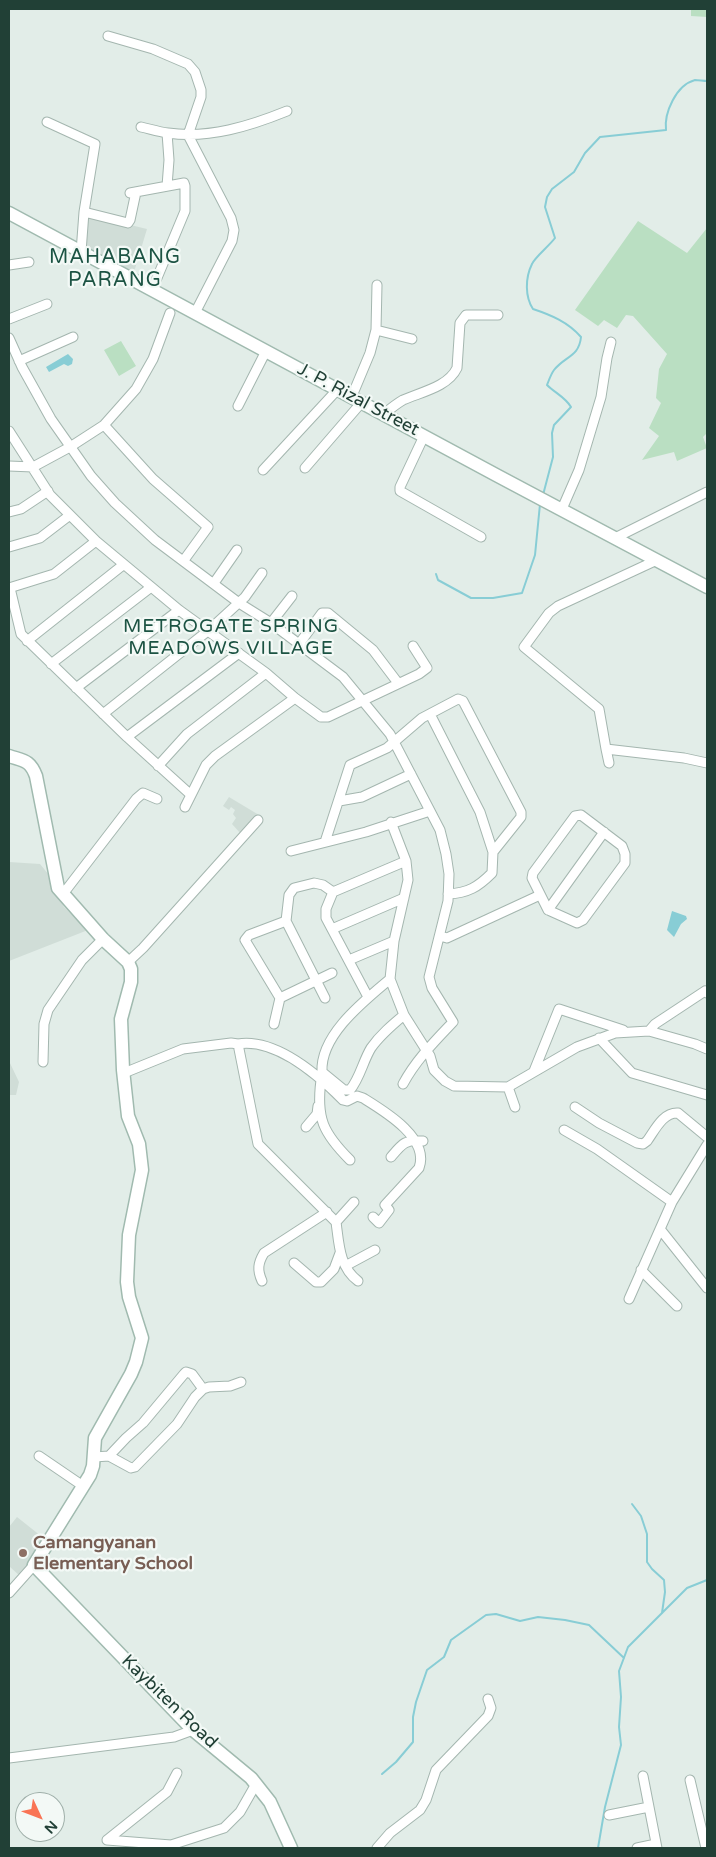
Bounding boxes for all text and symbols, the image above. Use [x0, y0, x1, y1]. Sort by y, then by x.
district label: MAHABANG PARANG [48, 246, 182, 293]
street label: J. P. Rizal Street [293, 359, 423, 441]
district label: METROGATE SPRING MEADOWS VILLAGE [121, 616, 341, 660]
place label: Camangyanan Elementary School [33, 1532, 193, 1575]
marker: Camangyanan Elementary School [17, 1547, 29, 1559]
street label: Kaybiten Road [116, 1651, 222, 1753]
north arrow [15, 1792, 65, 1842]
text: N [41, 1817, 61, 1837]

